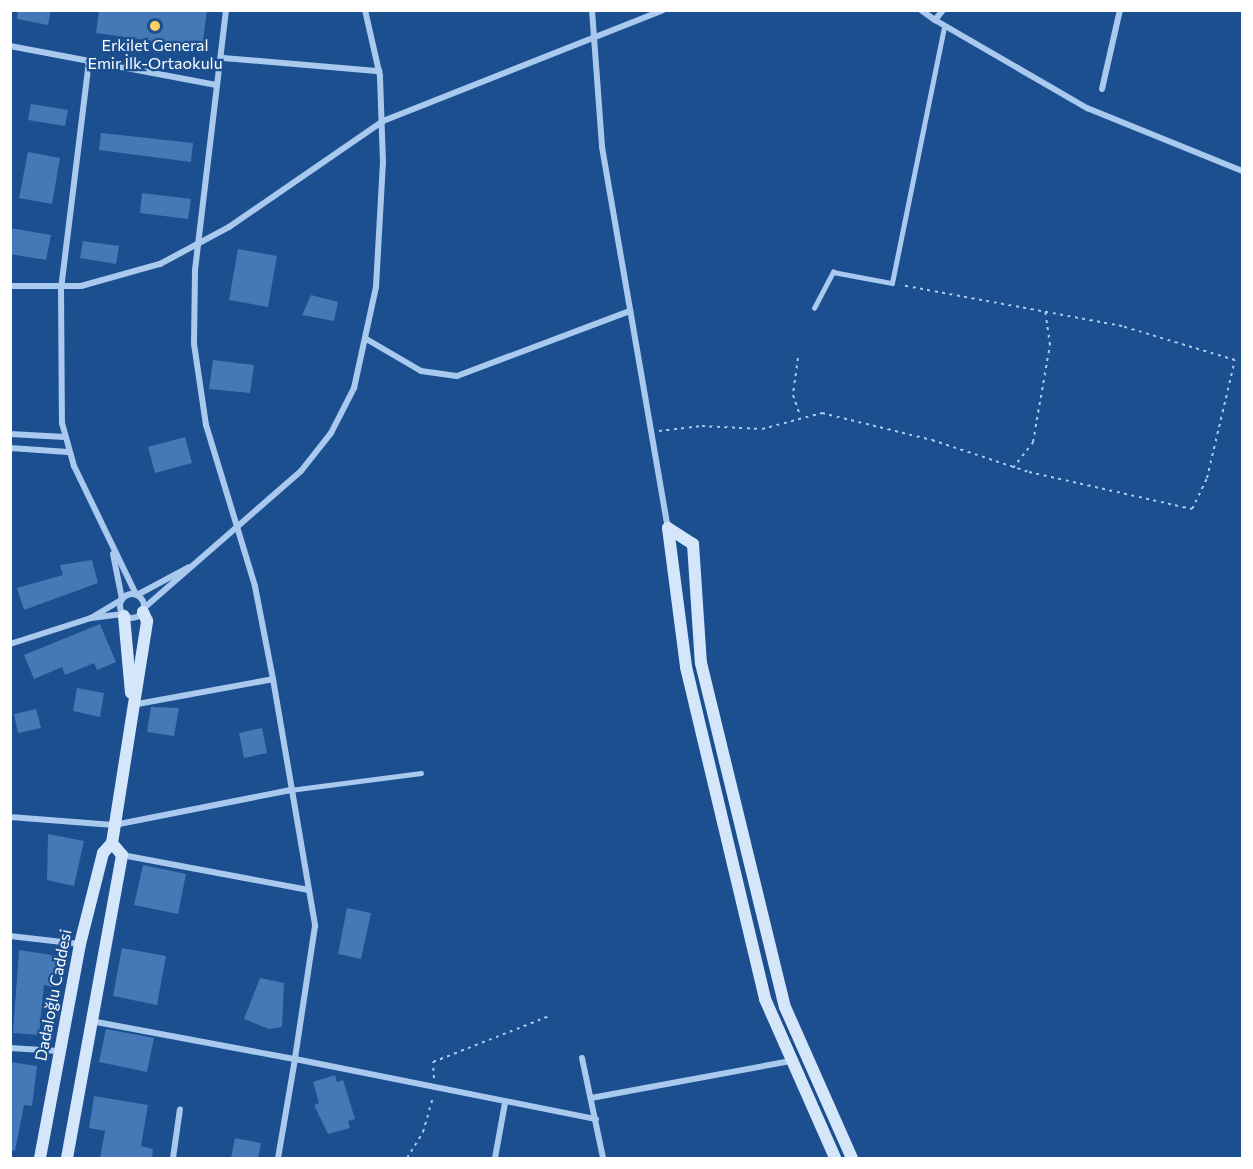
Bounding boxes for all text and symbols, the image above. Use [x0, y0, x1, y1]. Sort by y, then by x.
marker: Erkilet General Emir İlk-Ortaokulu [148, 19, 162, 33]
place label: Erkilet General Emir İlk-Ortaokulu [87, 35, 223, 73]
street label: Dadaloğlu Caddesi [31, 928, 75, 1062]

